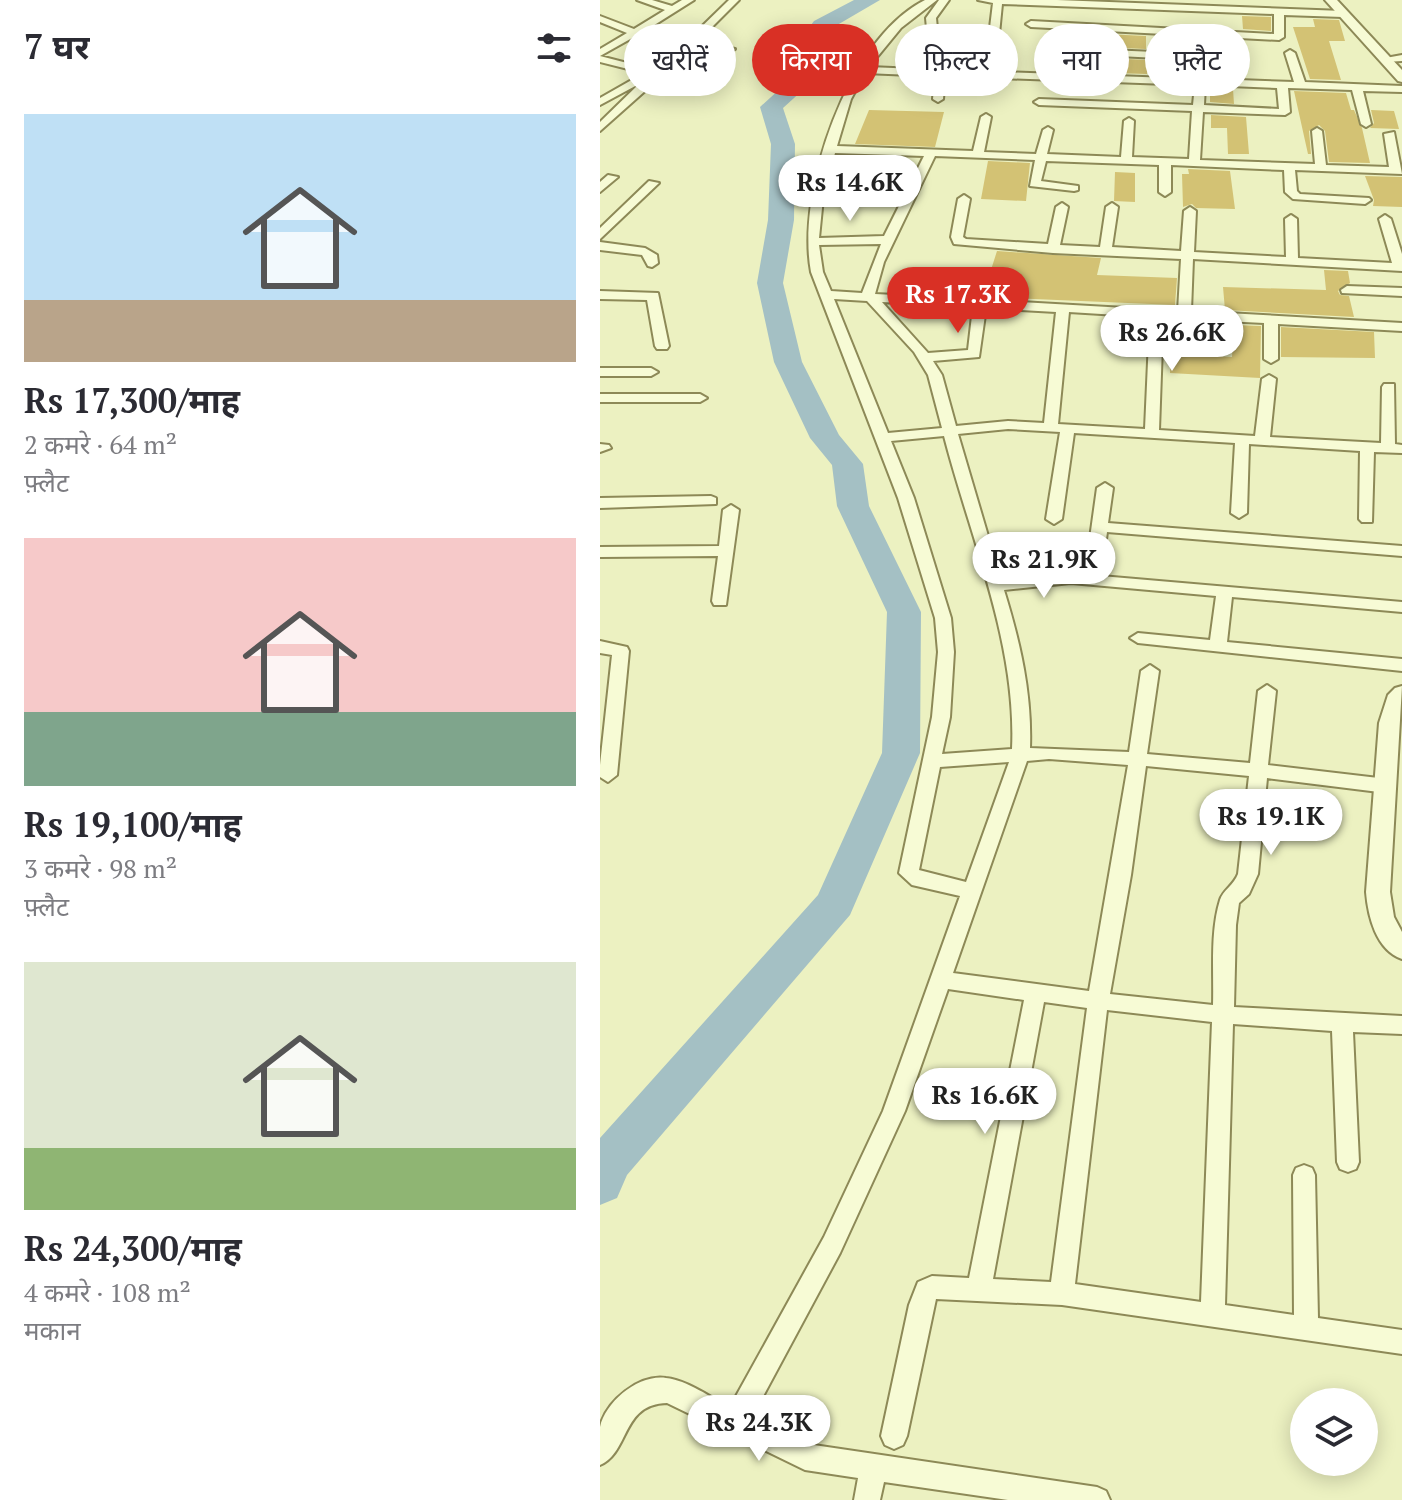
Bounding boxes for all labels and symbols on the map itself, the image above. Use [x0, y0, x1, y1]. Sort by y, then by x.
pin: Rs 14.6K [767, 155, 933, 223]
pin: Rs 17.3K [875, 267, 1041, 335]
pin: Rs 26.6K [1089, 305, 1255, 373]
pin: Rs 21.9K [961, 532, 1127, 600]
pin: Rs 19.1K [1188, 789, 1354, 857]
pin: Rs 16.6K [902, 1068, 1068, 1136]
pin: Rs 24.3K [676, 1395, 842, 1463]

